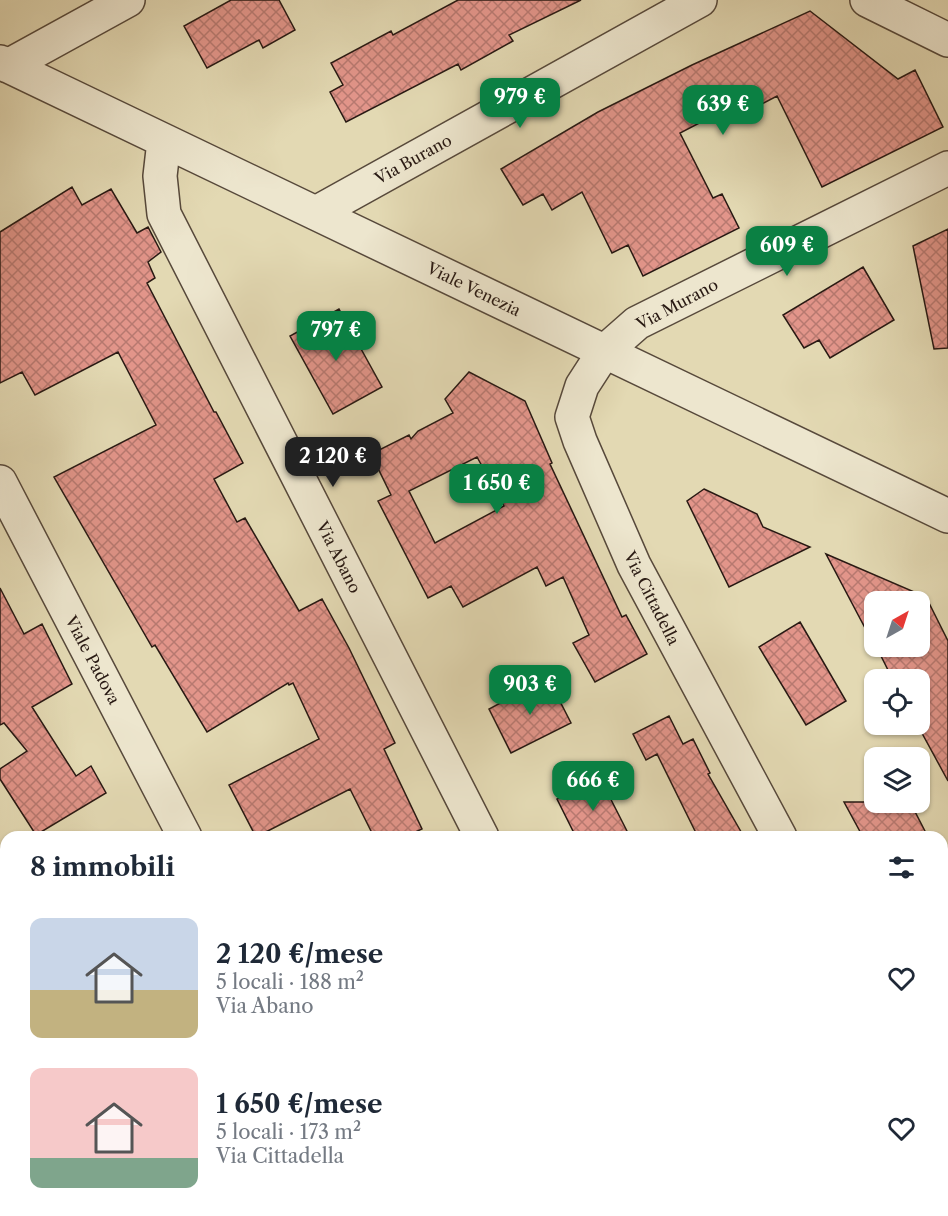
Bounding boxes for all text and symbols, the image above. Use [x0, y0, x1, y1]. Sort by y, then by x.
pin: 979 € [478, 78, 562, 129]
text: 979 € [494, 85, 546, 109]
pin: 639 € [681, 85, 765, 136]
text: 639 € [697, 92, 749, 116]
street label: Via Burano [370, 130, 455, 189]
pin: 609 € [745, 226, 829, 277]
text: 609 € [760, 233, 814, 257]
street label: Viale Venezia [423, 257, 525, 321]
street label: Via Murano [632, 274, 721, 334]
pin: 797 € [294, 311, 378, 362]
text: 797 € [311, 318, 361, 342]
pin: 2 120 € [278, 437, 388, 488]
text: 2 120 € [299, 444, 367, 468]
pin: 1 650 € [442, 464, 552, 515]
text: 1 650 € [463, 471, 531, 495]
street label: Via Abano [312, 517, 366, 596]
street label: Via Cittadella [619, 547, 684, 649]
north arrow [864, 591, 930, 657]
map controls [864, 591, 930, 813]
street label: Viale Padova [61, 611, 125, 708]
pin: 903 € [488, 665, 572, 716]
button: locate [864, 669, 930, 735]
text: 903 € [503, 672, 557, 696]
button: layers [864, 747, 930, 813]
pin: 666 € [551, 761, 635, 812]
text: 666 € [566, 768, 620, 792]
text: 8 immobili [30, 851, 175, 883]
icon: filters [885, 851, 918, 884]
text: 2 120 €/mese [216, 938, 383, 970]
icon: home [78, 942, 150, 1014]
icon: heart [885, 962, 918, 995]
text: 5 locali · 188 m² [216, 970, 364, 994]
text: Via Abano [216, 994, 314, 1018]
text: 1 650 €/mese [216, 1088, 382, 1120]
icon: home [78, 1092, 150, 1164]
icon: heart [885, 1112, 918, 1145]
text: 5 locali · 173 m² [216, 1120, 361, 1144]
text: Via Cittadella [216, 1144, 344, 1168]

